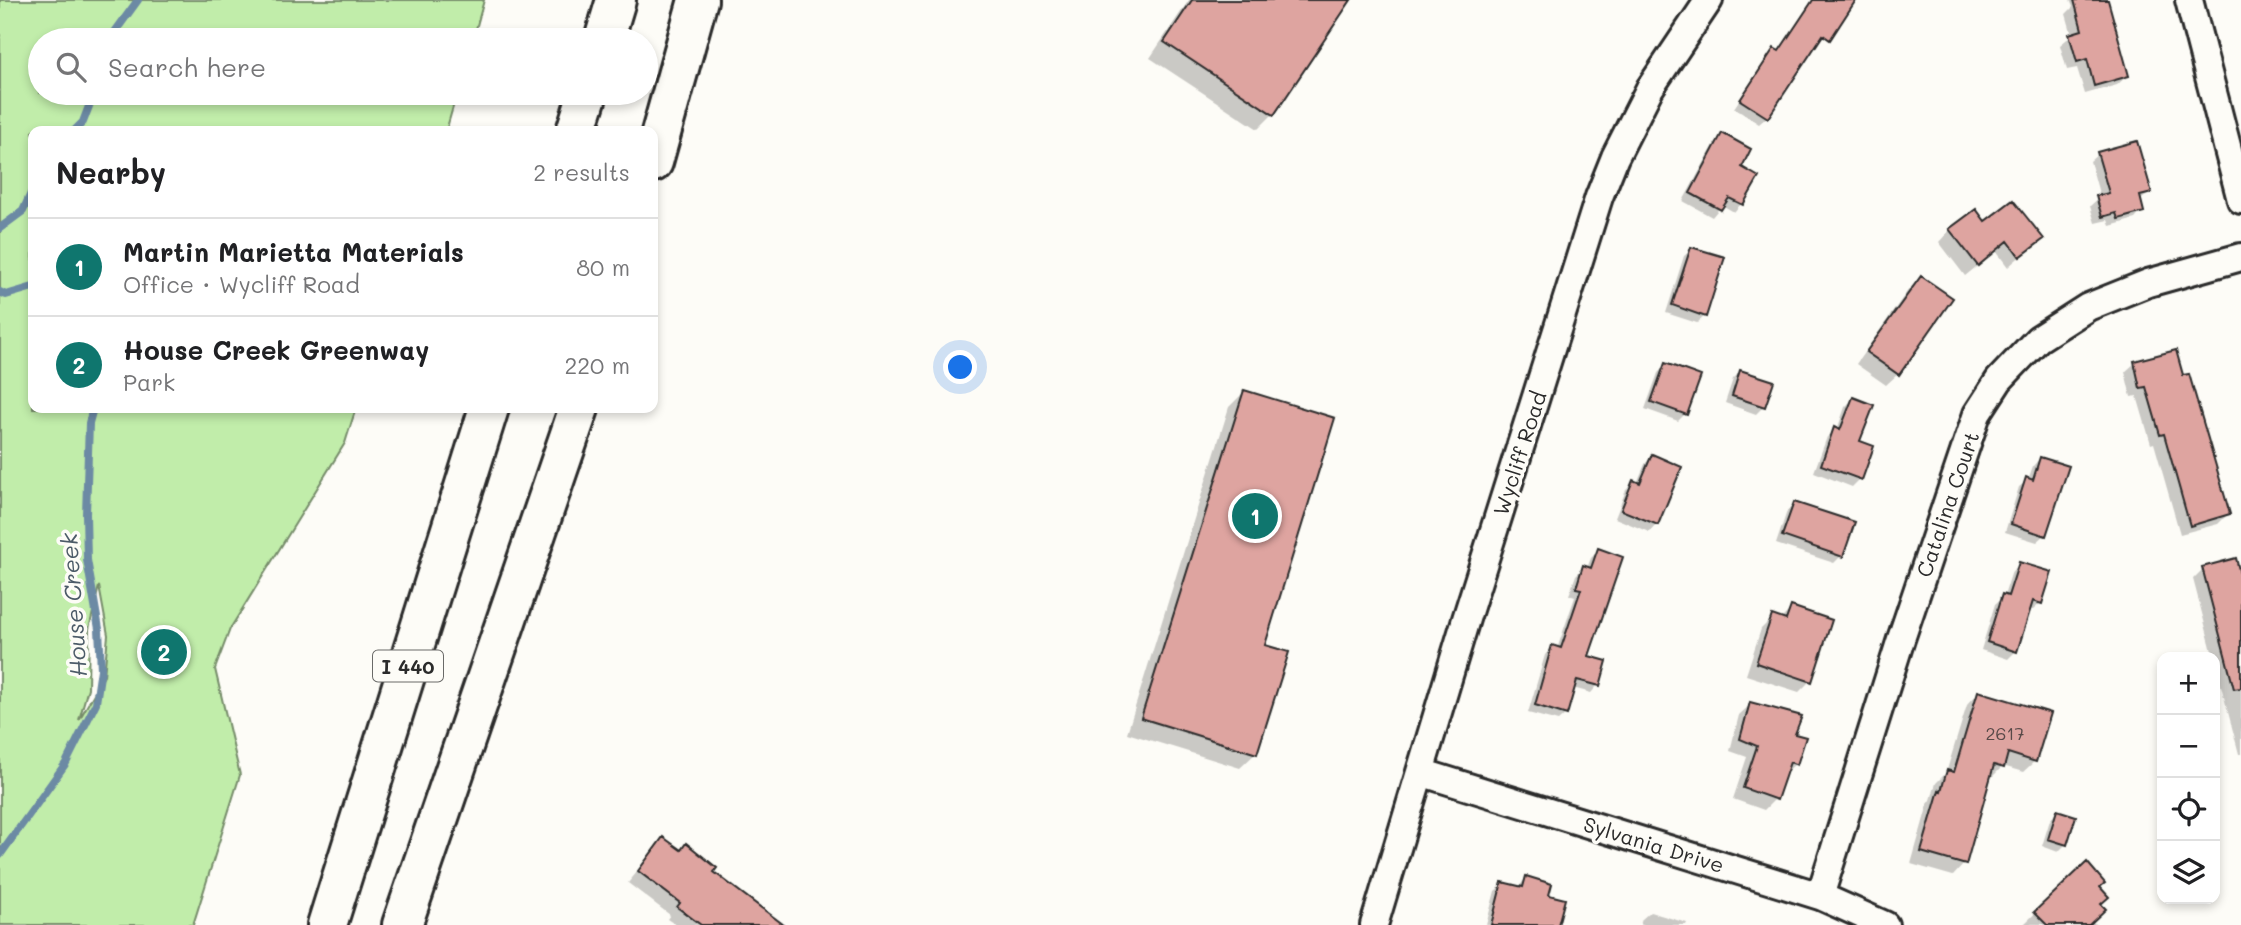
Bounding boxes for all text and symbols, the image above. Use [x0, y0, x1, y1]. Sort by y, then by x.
search box [28, 28, 658, 105]
icon: search [52, 48, 90, 86]
text: Search here [108, 50, 266, 84]
text: Nearby [56, 152, 166, 192]
text: 2 results [533, 157, 630, 187]
text: Martin Marietta Materials [123, 235, 464, 269]
text: 1 [74, 252, 84, 282]
text: 80 m [576, 252, 630, 282]
text: Office · Wycliff Road [123, 269, 360, 299]
text: House Creek Greenway [123, 333, 429, 367]
text: 2 [73, 350, 85, 380]
text: 220 m [564, 350, 630, 380]
your location [943, 350, 977, 384]
text: Park [123, 367, 175, 397]
street label: Wycliff Road [1486, 388, 1552, 518]
street label: Catalina Court [1909, 428, 1985, 580]
pin: 1 [1232, 490, 1278, 542]
water label: House Creek [53, 531, 93, 678]
pin: 2 [141, 626, 187, 678]
road number: I 440 [373, 650, 443, 681]
map controls [2157, 652, 2220, 904]
button: + [2157, 652, 2220, 715]
button: − [2157, 715, 2220, 778]
house number: 2617 [1986, 721, 2024, 745]
button: locate [2157, 778, 2220, 841]
street label: Sylvania Drive [1580, 810, 1728, 878]
button: layers [2157, 841, 2220, 904]

